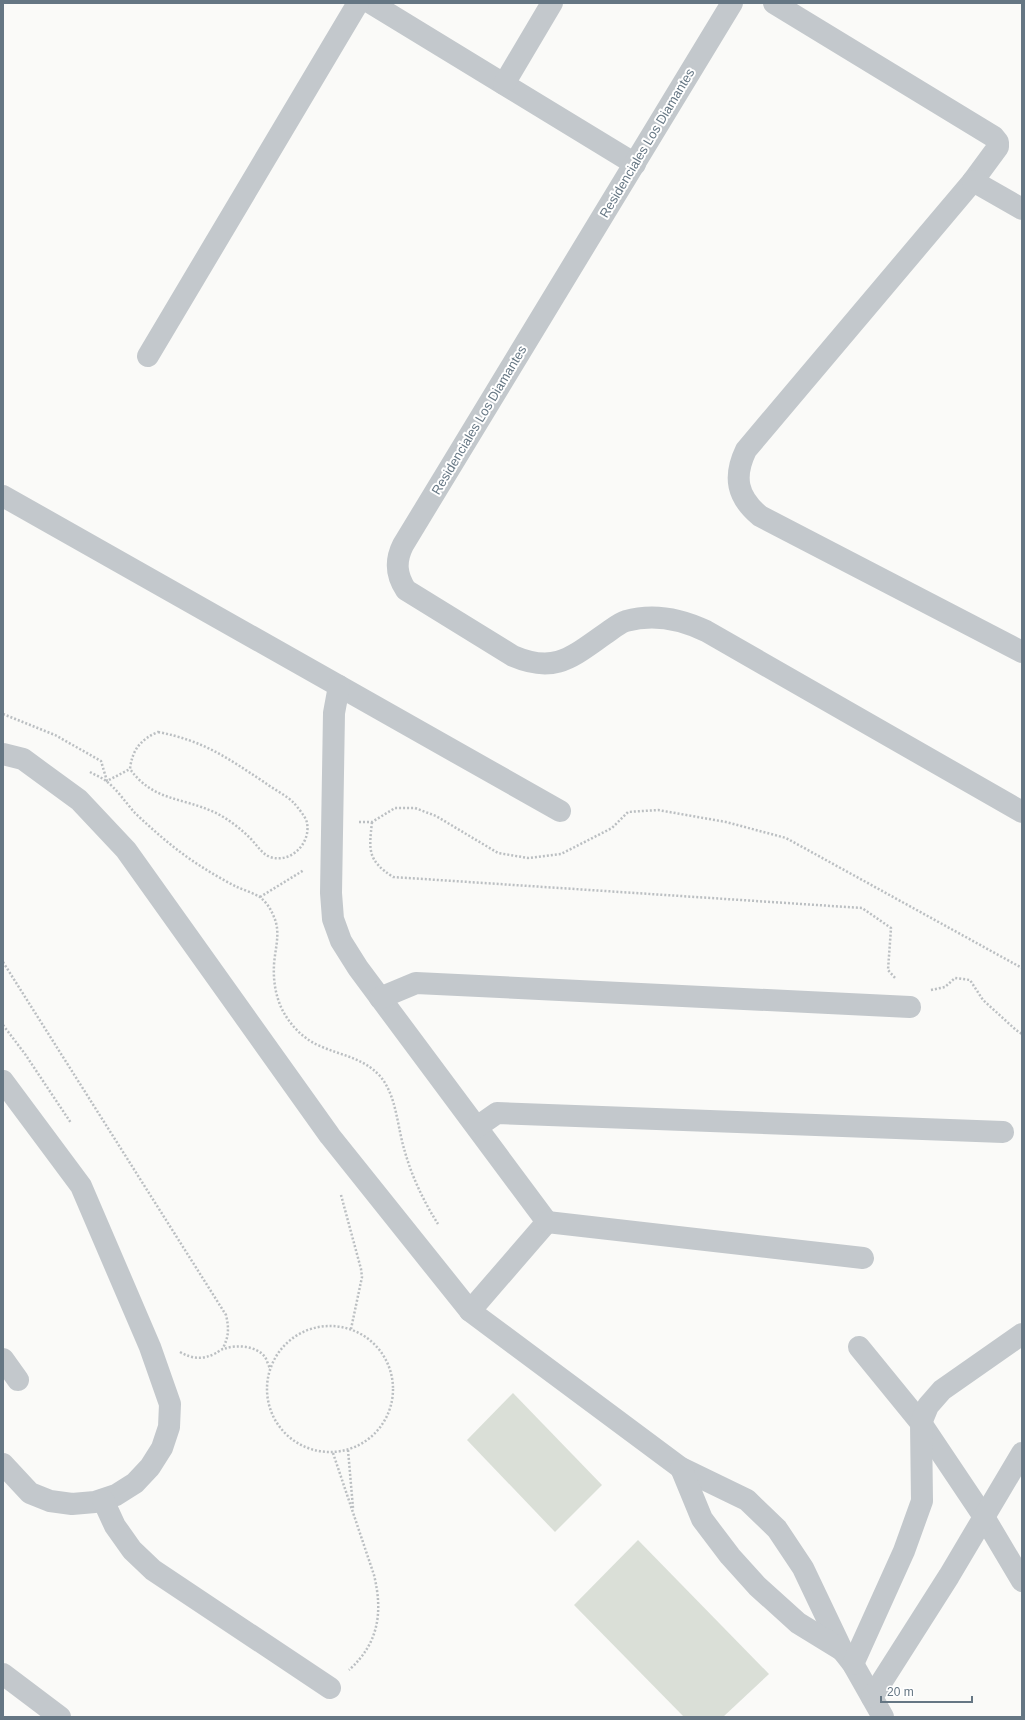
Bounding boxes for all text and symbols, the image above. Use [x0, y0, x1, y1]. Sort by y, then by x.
street label: Residenciales Los Diamantes [596, 65, 698, 220]
street label: Residenciales Los Diamantes [428, 342, 530, 497]
scale bar [881, 1678, 972, 1704]
text: 20 m [887, 1685, 914, 1699]

